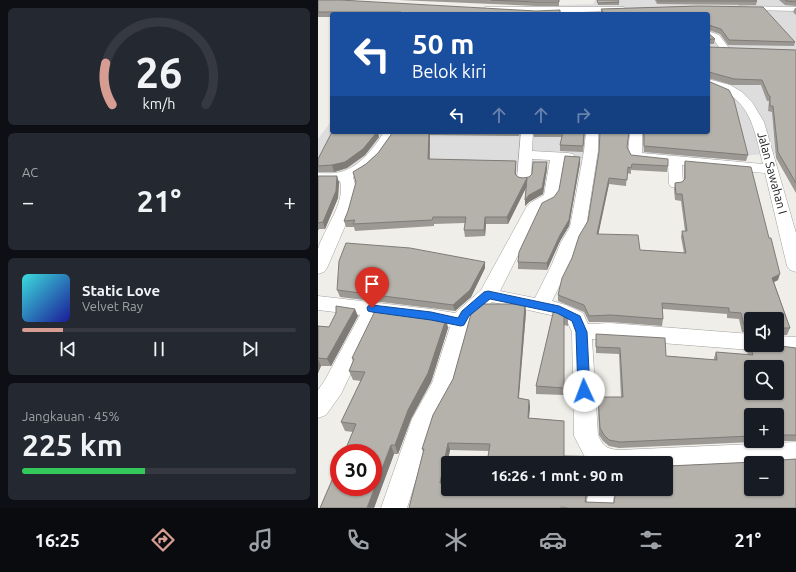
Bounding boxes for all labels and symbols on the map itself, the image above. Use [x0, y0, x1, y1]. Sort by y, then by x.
street label: Jalan Sawahan I [755, 130, 790, 215]
pin [355, 267, 389, 308]
position arrow [563, 370, 605, 412]
speed limit sign: 30 [330, 444, 382, 496]

